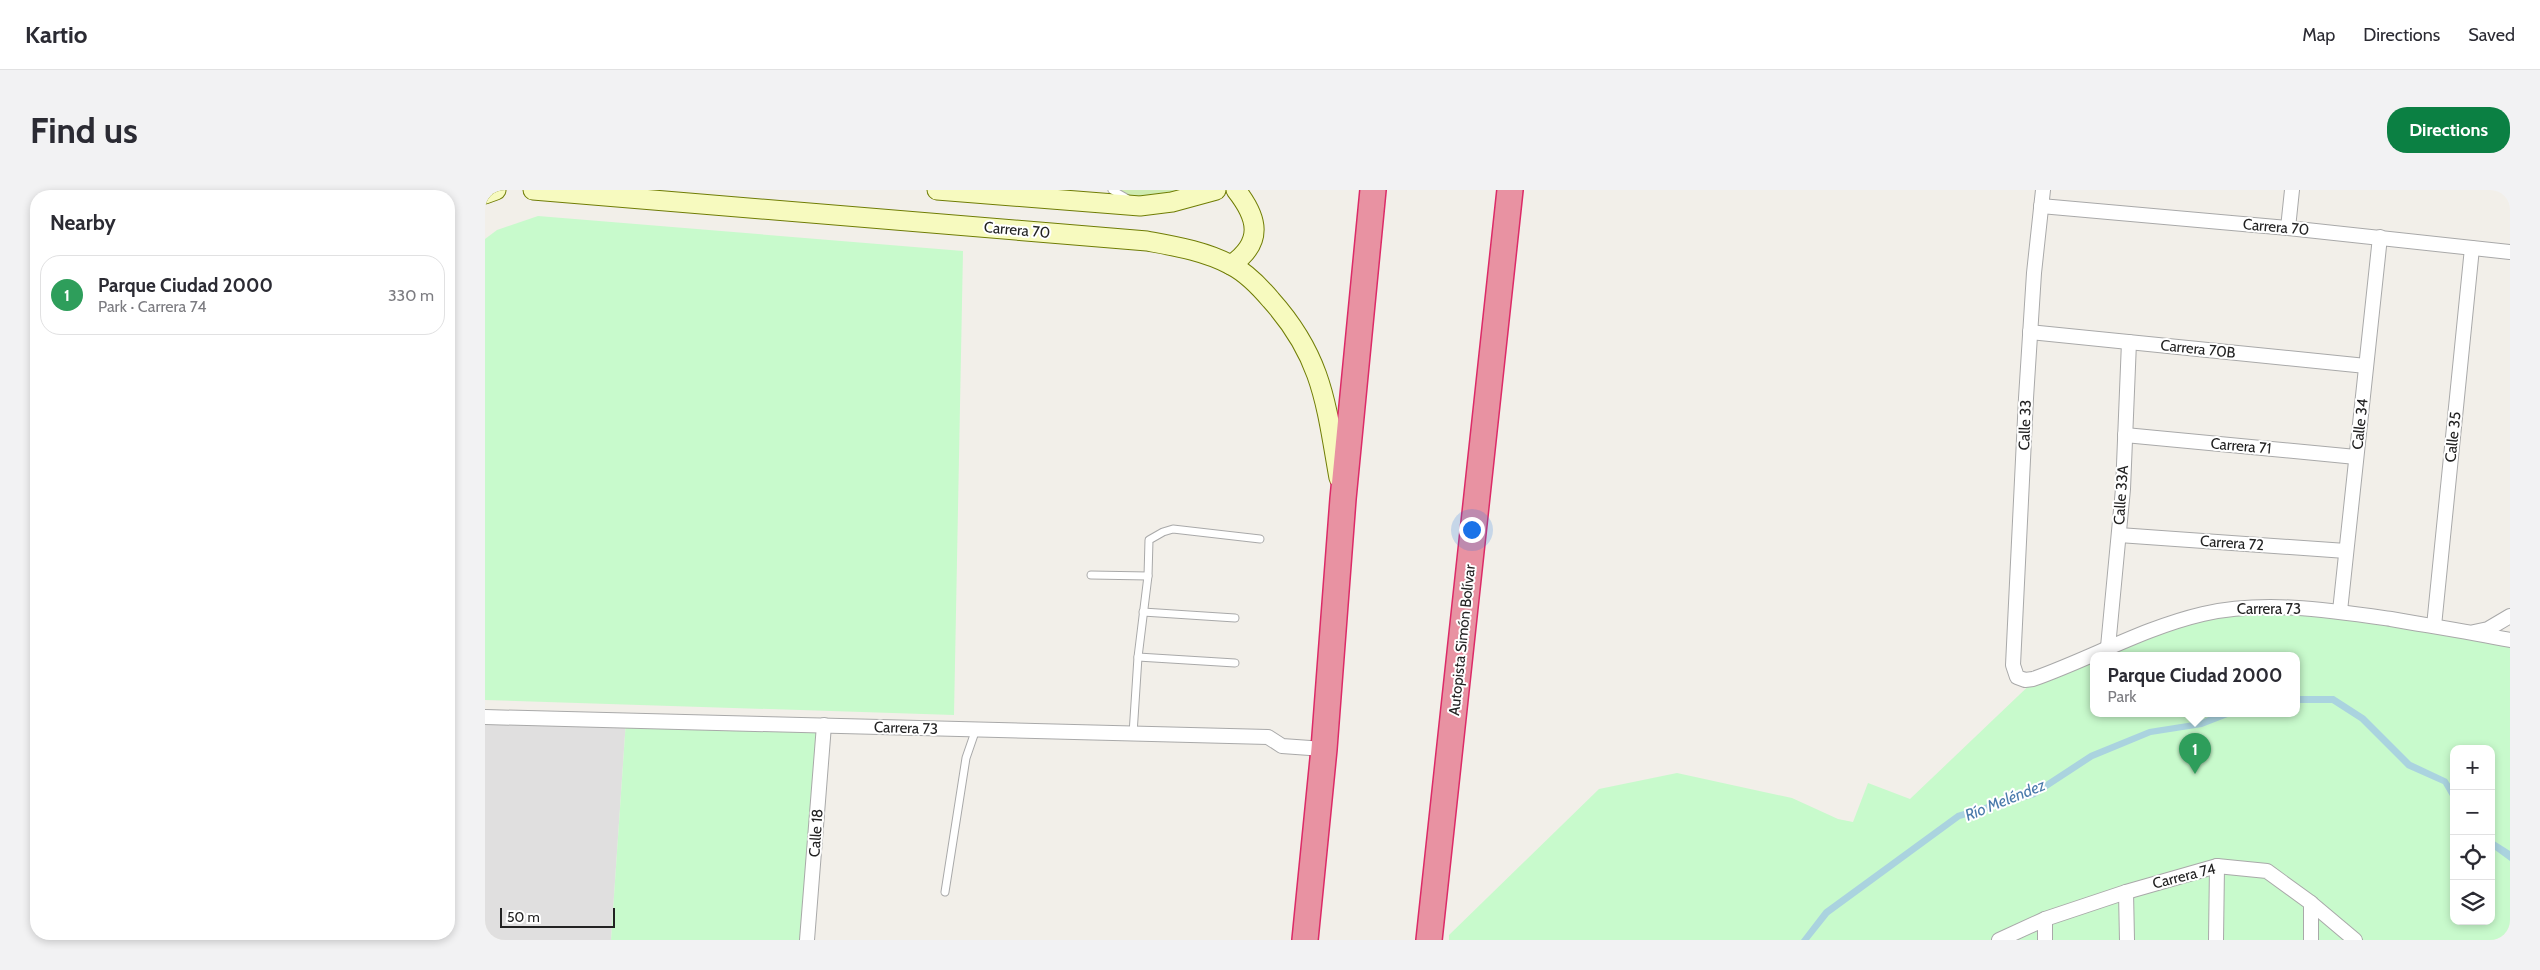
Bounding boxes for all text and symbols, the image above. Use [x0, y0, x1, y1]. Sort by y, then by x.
text: Kartio [25, 20, 88, 49]
text: Map [2302, 24, 2335, 46]
text: Directions [2363, 24, 2440, 46]
text: Saved [2468, 24, 2515, 46]
button: Directions [2387, 107, 2510, 153]
text: Find us [30, 109, 138, 152]
text: Nearby [50, 210, 116, 235]
street label: Carrera 70 [2242, 215, 2310, 239]
street label: Carrera 70 [983, 218, 1051, 242]
text: Parque Ciudad 2000 [98, 274, 273, 297]
text: 1 [64, 286, 70, 305]
text: 330 m [388, 286, 434, 305]
text: Park · Carrera 74 [98, 297, 206, 316]
street label: Carrera 70B [2160, 336, 2237, 362]
street label: Calle 34 [2348, 397, 2372, 450]
street label: Calle 33 [2015, 399, 2035, 451]
street label: Calle 35 [2441, 411, 2465, 463]
street label: Carrera 71 [2210, 434, 2272, 458]
street label: Calle 33A [2110, 464, 2132, 526]
your location [1459, 517, 1485, 543]
street label: Carrera 72 [2199, 532, 2265, 554]
street label: Autopista Simón Bolívar [1445, 563, 1479, 716]
street label: Carrera 73 [2237, 600, 2301, 618]
popup [2090, 652, 2300, 717]
text: Parque Ciudad 2000 [2108, 664, 2282, 687]
text: Park [2108, 687, 2136, 706]
street label: Carrera 73 [874, 718, 938, 738]
pin: 1 [2179, 733, 2211, 774]
map controls [2450, 745, 2495, 925]
button: + [2450, 745, 2495, 790]
water label: Río Meléndez [1962, 775, 2049, 825]
button: − [2450, 790, 2495, 835]
street label: Calle 18 [805, 808, 827, 858]
button: locate [2450, 835, 2495, 880]
street label: Carrera 74 [2151, 859, 2218, 893]
button: layers [2450, 880, 2495, 925]
scale bar [500, 905, 615, 928]
text: 50 m [507, 908, 540, 926]

